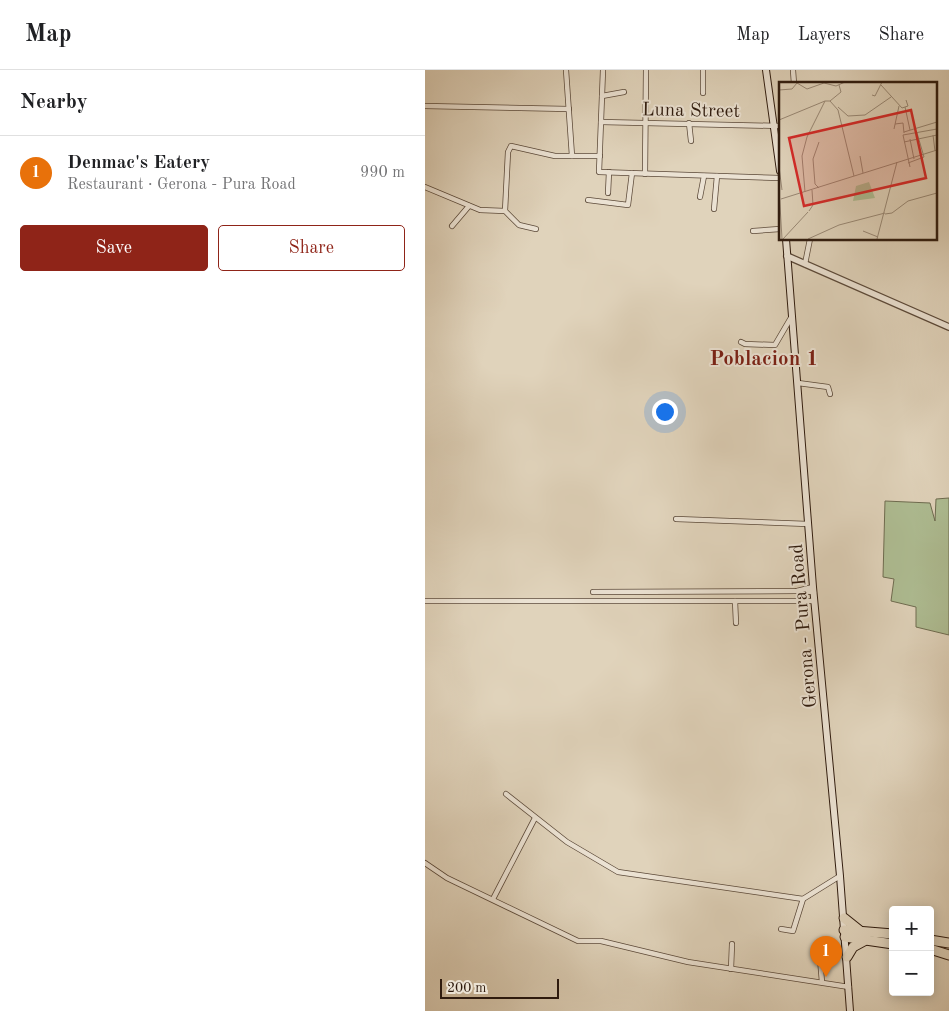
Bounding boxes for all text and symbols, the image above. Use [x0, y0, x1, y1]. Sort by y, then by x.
text: Map [25, 23, 72, 47]
text: Map [736, 26, 770, 44]
text: Layers [798, 26, 850, 44]
text: Share [878, 26, 924, 44]
inset map [779, 82, 937, 240]
text: Nearby [20, 92, 88, 113]
street label: Luna Street [642, 101, 740, 122]
text: Denmac's Eatery [67, 154, 210, 173]
text: 1 [31, 165, 41, 181]
text: 990 m [360, 165, 405, 181]
text: Restaurant · Gerona - Pura Road [67, 177, 296, 193]
button: Save [20, 225, 208, 271]
button: Share [218, 225, 405, 271]
district label: Poblacion 1 [710, 349, 818, 370]
your location [652, 399, 678, 425]
street label: Gerona - Pura Road [788, 543, 821, 709]
map controls [889, 906, 934, 996]
button: + [889, 906, 934, 951]
pin: 1 [810, 936, 842, 977]
button: − [889, 951, 934, 996]
scale bar [440, 976, 559, 999]
text: 200 m [447, 981, 486, 995]

